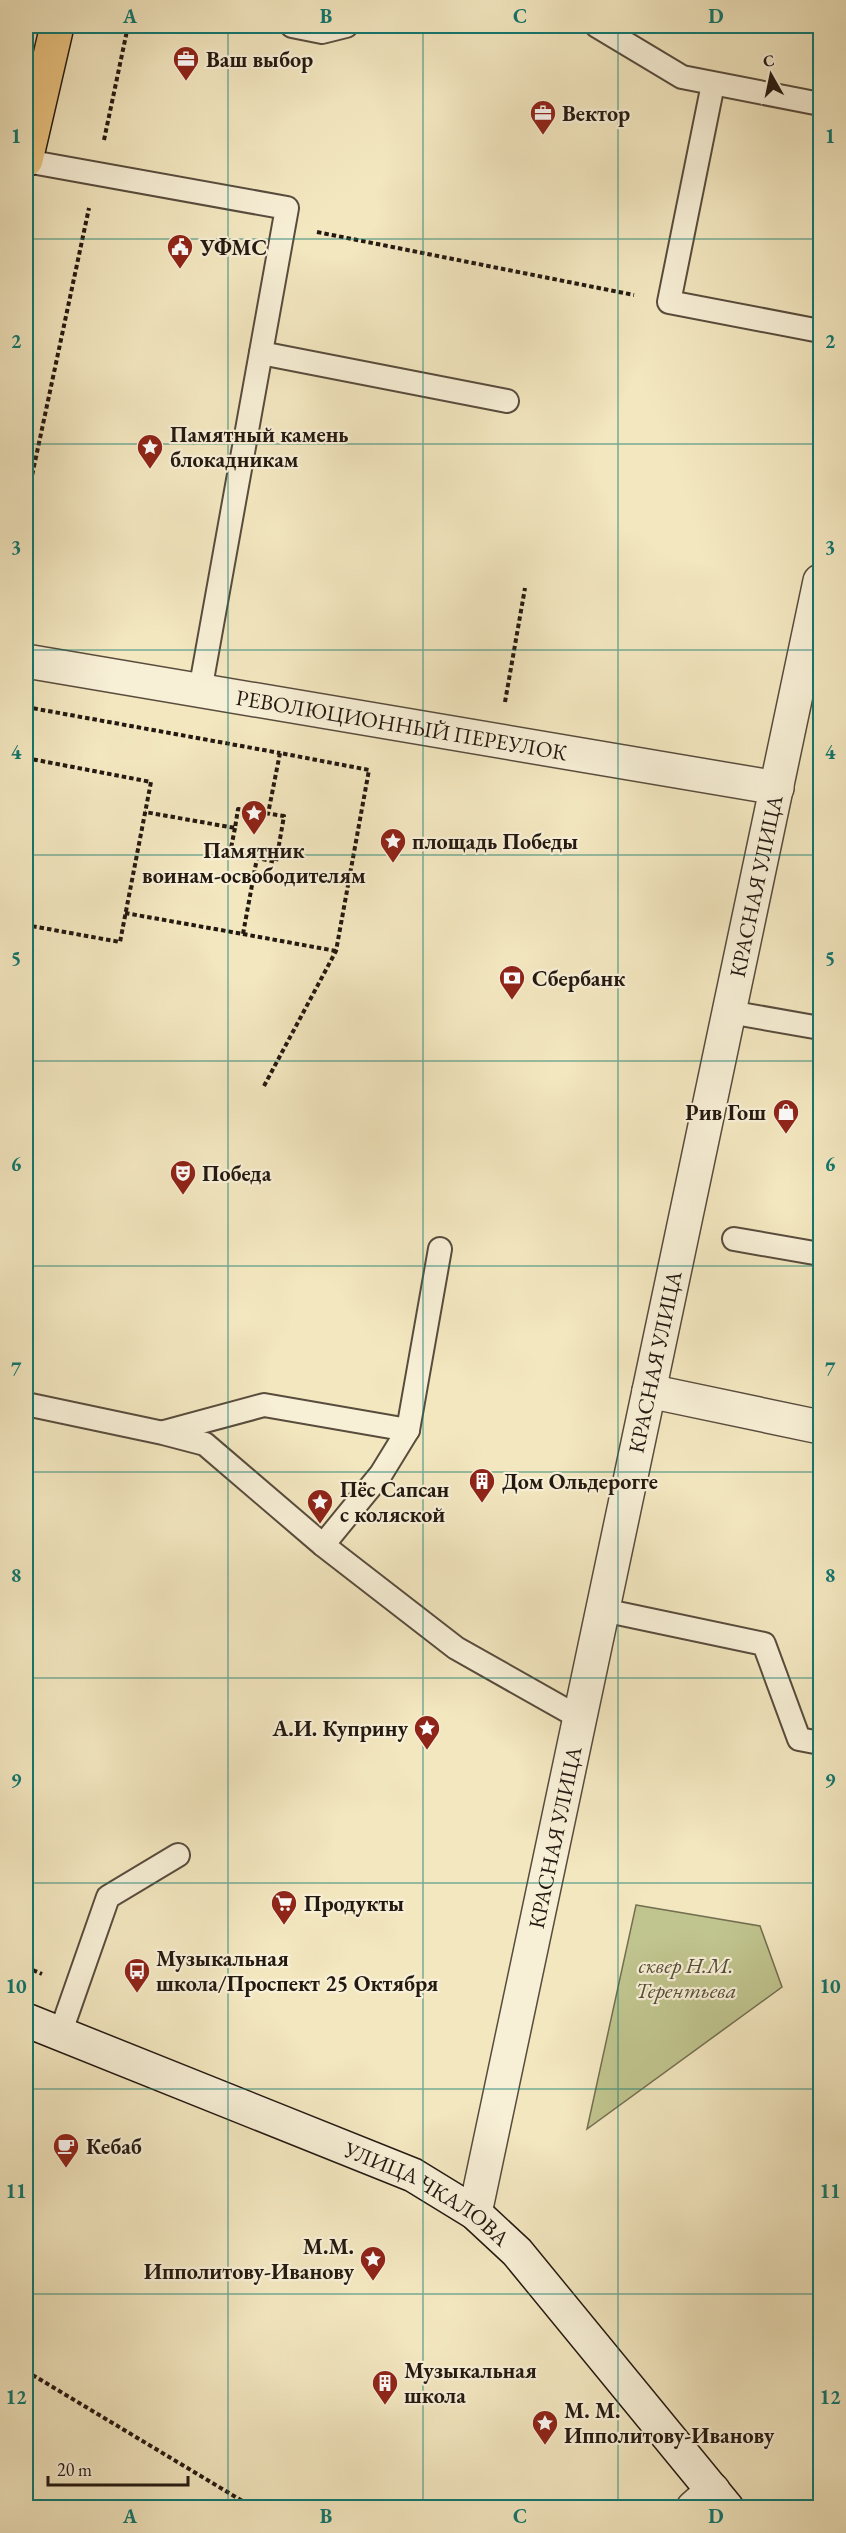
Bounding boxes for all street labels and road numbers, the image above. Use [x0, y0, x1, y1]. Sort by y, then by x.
street label: РЕВОЛЮЦИОННЫЙ ПЕРЕУЛОК [234, 682, 570, 767]
street label: КРАСНАЯ УЛИЦА [722, 792, 789, 980]
street label: КРАСНАЯ УЛИЦА [622, 1268, 689, 1456]
street label: КРАСНАЯ УЛИЦА [521, 1743, 588, 1931]
street label: УЛИЦА ЧКАЛОВА [339, 2134, 516, 2253]

